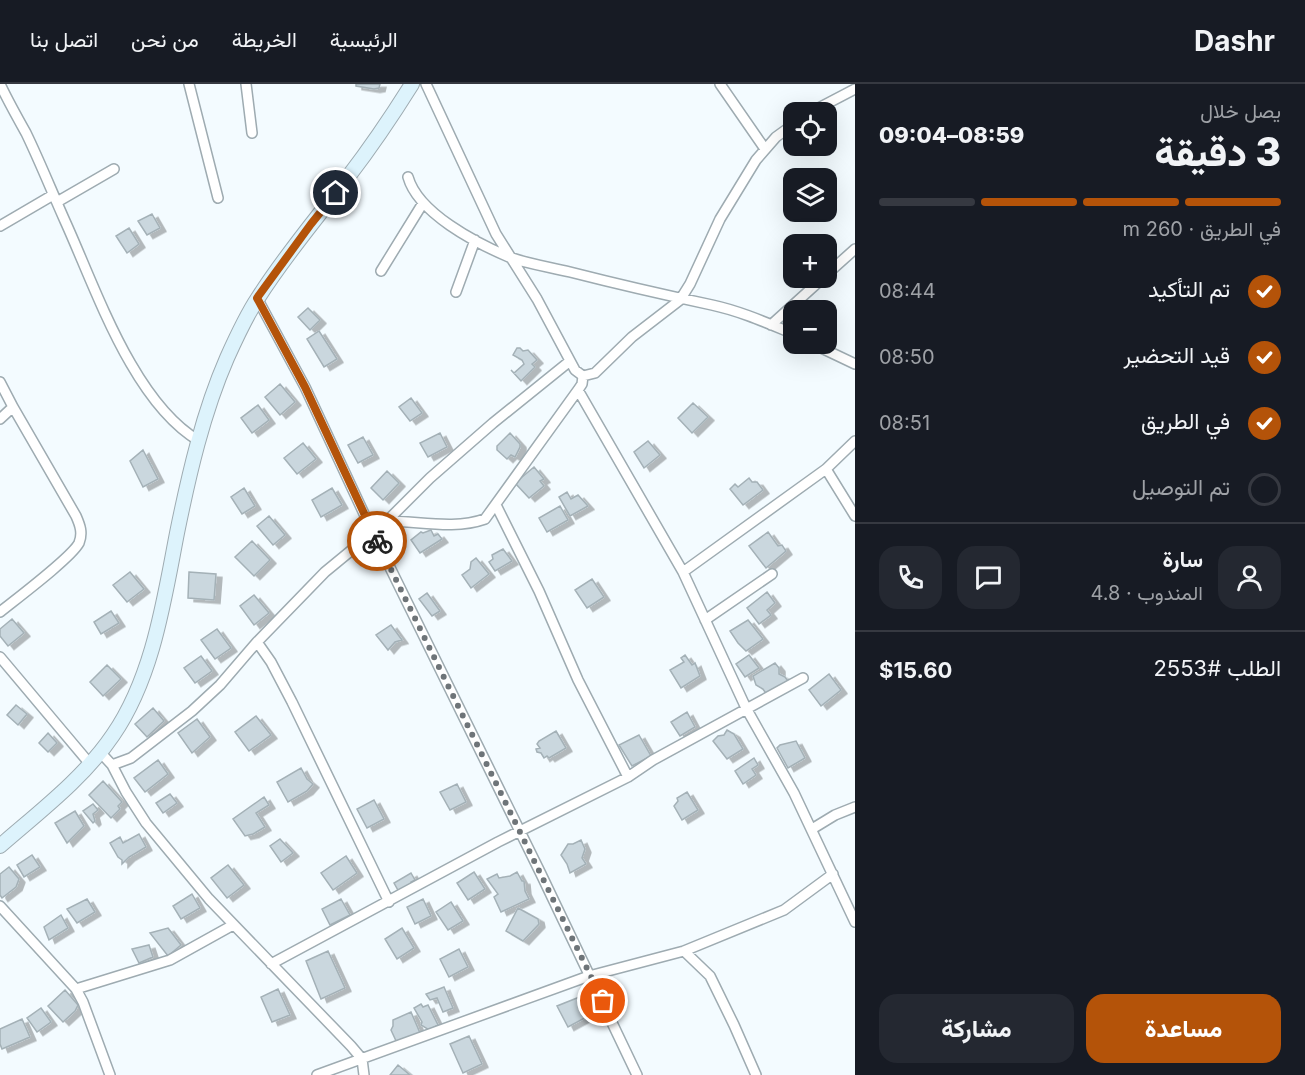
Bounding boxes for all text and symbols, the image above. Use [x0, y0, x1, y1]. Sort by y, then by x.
text: Dashr [1194, 24, 1275, 58]
text: اتصل بنا [30, 27, 98, 52]
text: من نحن [131, 27, 199, 52]
text: الخريطة [232, 27, 297, 52]
text: الرئيسية [330, 27, 398, 52]
text: يصل خلال [1200, 99, 1281, 123]
map controls [783, 102, 837, 354]
button: locate [783, 102, 837, 156]
text: 08:59–09:04 [879, 122, 1024, 148]
text: 3 دقيقة [1154, 128, 1281, 175]
pin [310, 167, 361, 218]
button: layers [783, 168, 837, 222]
icon: home [319, 176, 352, 209]
text: في الطريق · 260 m [1123, 217, 1281, 241]
button: + [783, 234, 837, 288]
icon: check [1248, 275, 1281, 308]
text: تم التأكيد [1148, 276, 1230, 302]
text: 08:44 [879, 279, 936, 303]
button: − [783, 300, 837, 354]
icon: check [1248, 341, 1281, 374]
text: قيد التحضير [1124, 342, 1230, 368]
text: 08:50 [879, 345, 935, 369]
icon: check [1248, 407, 1281, 440]
text: في الطريق [1141, 408, 1230, 434]
text: 08:51 [879, 411, 930, 435]
text: تم التوصيل [1132, 474, 1230, 500]
courier [347, 511, 407, 571]
icon: bike [361, 525, 394, 558]
button: phone [879, 546, 942, 609]
button: chat [957, 546, 1020, 609]
text: سارة [1162, 546, 1203, 572]
button: person [1218, 546, 1281, 609]
text: المندوب · 4.8 [1090, 581, 1203, 605]
text: الطلب #2553 [1153, 655, 1281, 681]
text: $15.60 [879, 657, 952, 683]
pin [577, 975, 628, 1026]
icon: bag [586, 984, 619, 1017]
button: مشاركة [879, 994, 1074, 1063]
button: مساعدة [1086, 994, 1281, 1063]

